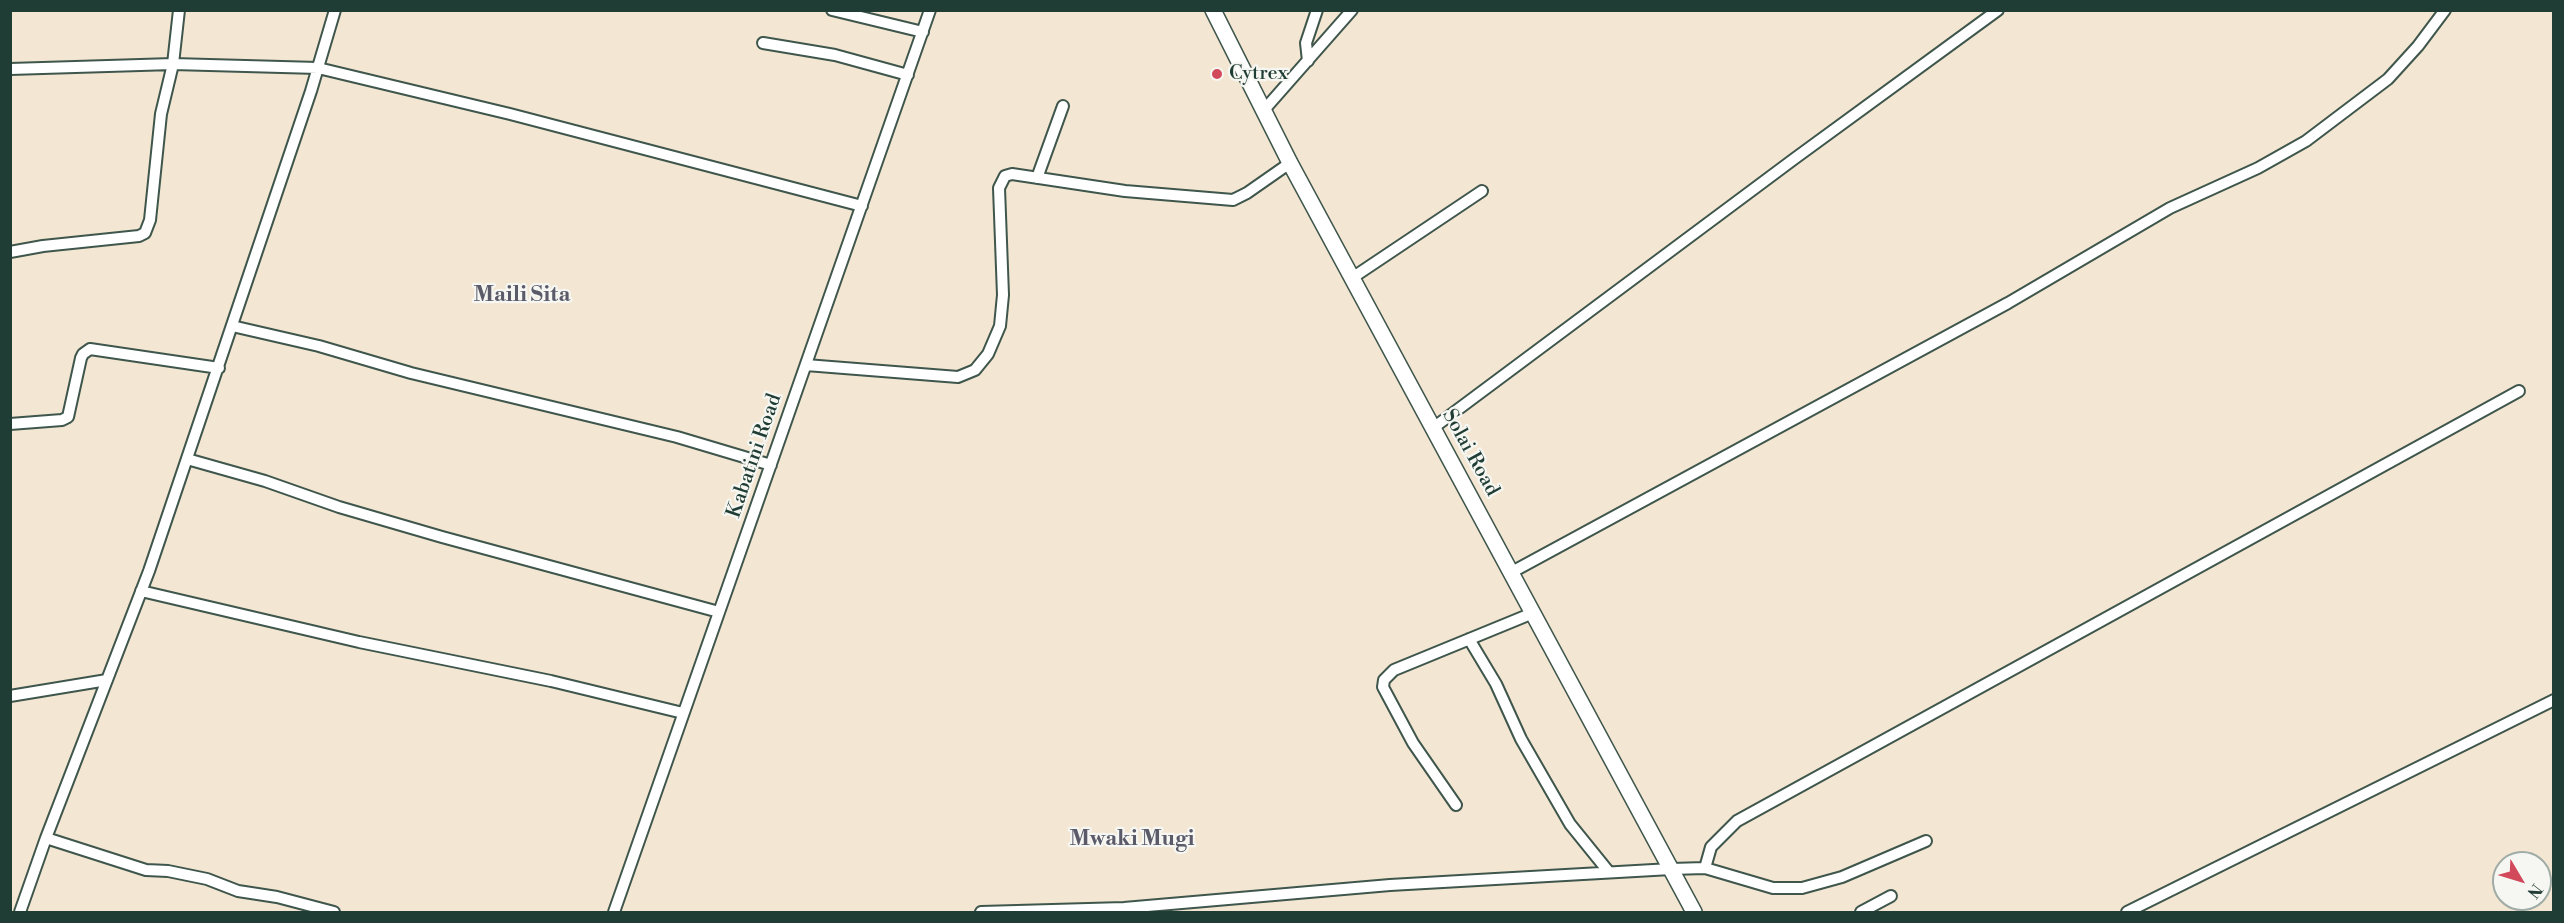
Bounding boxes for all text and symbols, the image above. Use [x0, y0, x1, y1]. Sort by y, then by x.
place label: Cytrex [1229, 62, 1288, 86]
marker: Cytrex [1210, 67, 1224, 81]
district label: Maili Sita [474, 283, 570, 309]
street label: Kabatini Road [723, 391, 787, 521]
street label: Solai Road [1436, 405, 1504, 501]
district label: Mwaki Mugi [1069, 827, 1195, 853]
north arrow [2492, 851, 2552, 911]
text: N [2523, 880, 2546, 902]

